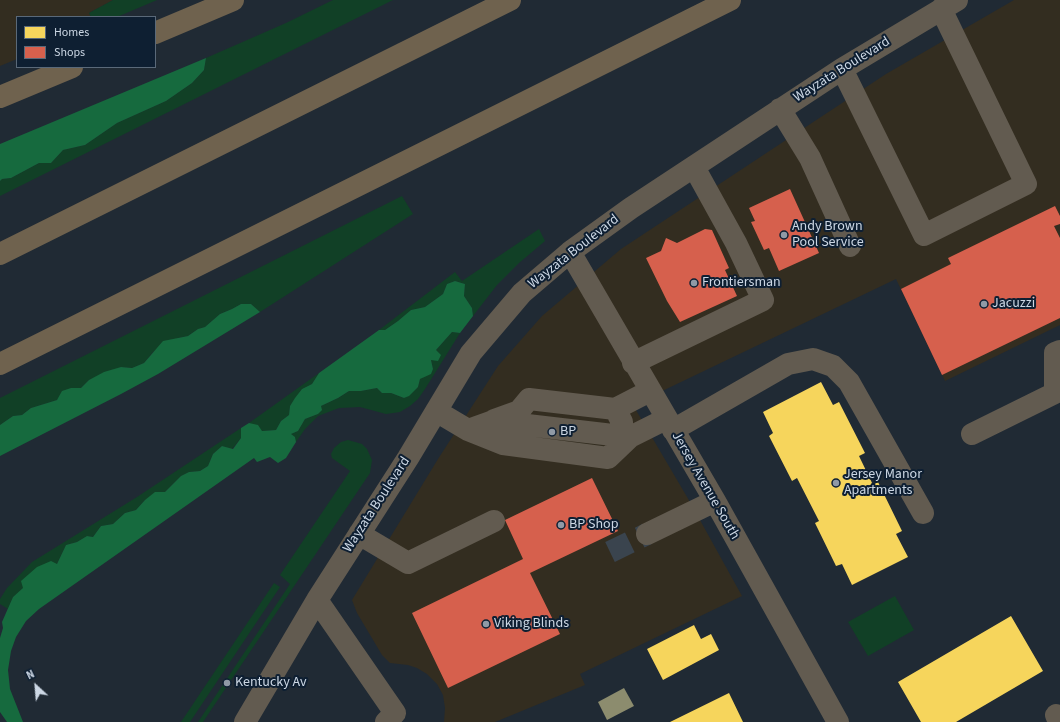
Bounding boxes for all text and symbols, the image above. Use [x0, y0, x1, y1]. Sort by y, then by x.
legend [16, 16, 156, 68]
text: Homes [54, 24, 89, 41]
street label: Wayzata Boulevard [791, 34, 893, 106]
text: Shops [54, 44, 85, 61]
street label: Wayzata Boulevard [525, 211, 623, 293]
place label: Andy Brown Pool Service [792, 219, 864, 252]
marker: Andy Brown Pool Service [779, 230, 789, 240]
place label: Frontiersman [702, 275, 781, 291]
marker: Frontiersman [689, 278, 699, 288]
place label: Jacuzzi [992, 296, 1035, 312]
marker: Jacuzzi [979, 299, 989, 309]
place label: BP [560, 424, 576, 440]
marker: BP [547, 427, 557, 437]
street label: Jersey Avenue South [667, 429, 743, 543]
street label: Wayzata Boulevard [340, 454, 414, 556]
place label: Jersey Manor Apartments [844, 467, 922, 500]
marker: Jersey Manor Apartments [831, 478, 841, 488]
place label: BP Shop [569, 517, 618, 533]
marker: BP Shop [556, 520, 566, 530]
place label: Viking Blinds [494, 616, 569, 632]
marker: Viking Blinds [481, 619, 491, 629]
north arrow [16, 666, 56, 706]
text: N [24, 666, 37, 683]
place label: Kentucky Av [235, 675, 307, 691]
marker: Kentucky Av [222, 678, 232, 688]

